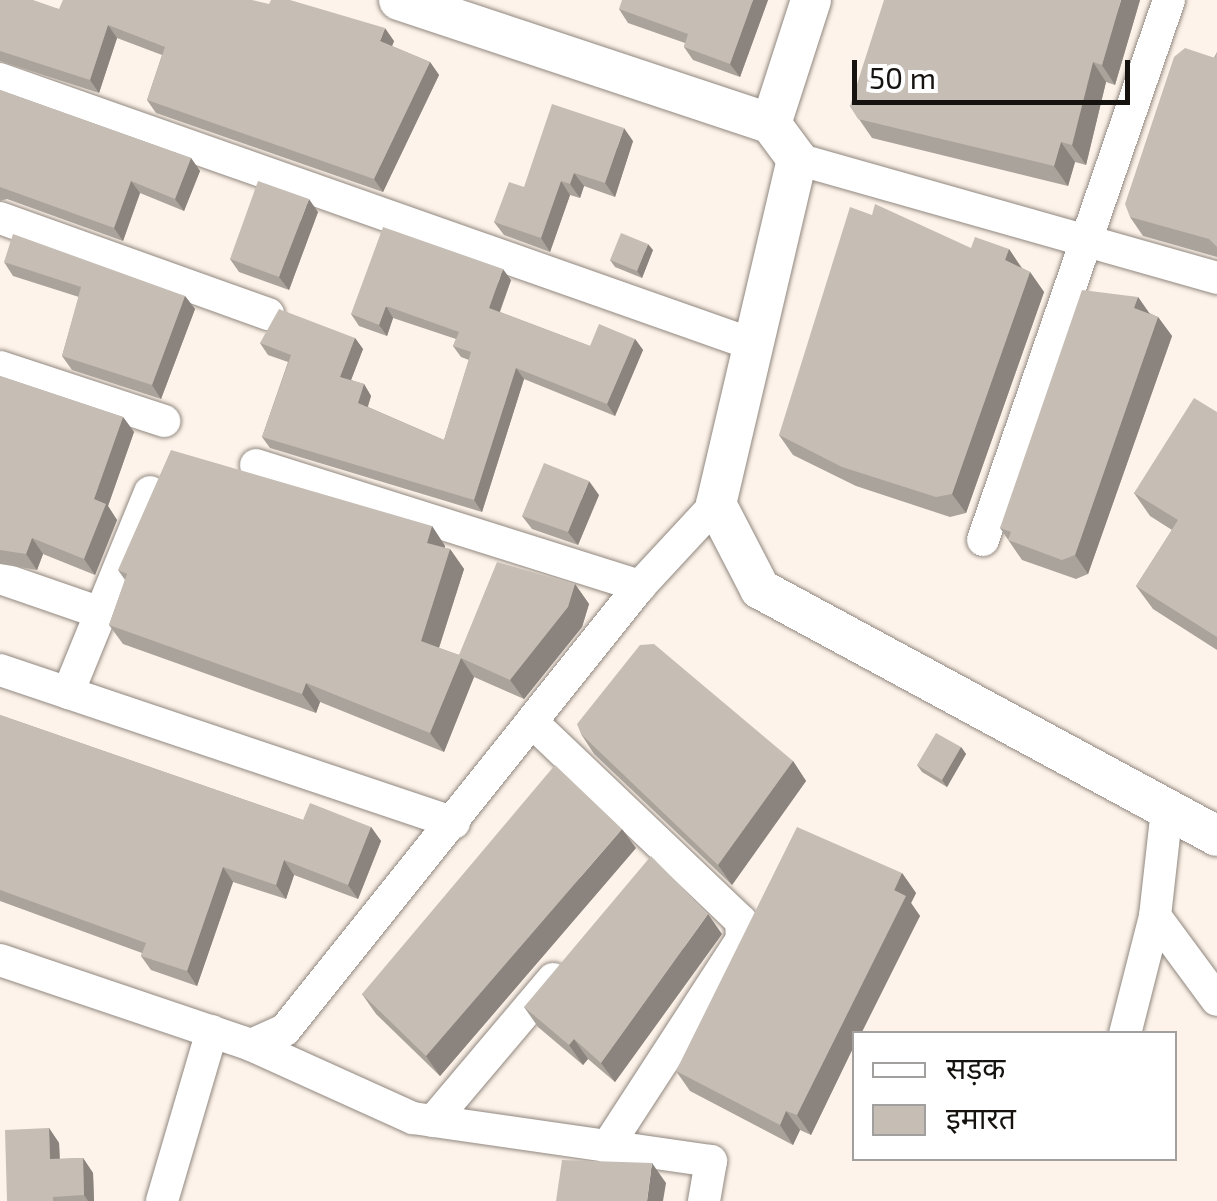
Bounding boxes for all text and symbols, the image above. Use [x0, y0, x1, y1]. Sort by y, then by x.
scale bar [857, 40, 1134, 102]
text: 50 m [869, 59, 936, 95]
legend [852, 1031, 1177, 1161]
text: सड़क [946, 1049, 1005, 1085]
text: इमारत [946, 1099, 1016, 1135]

